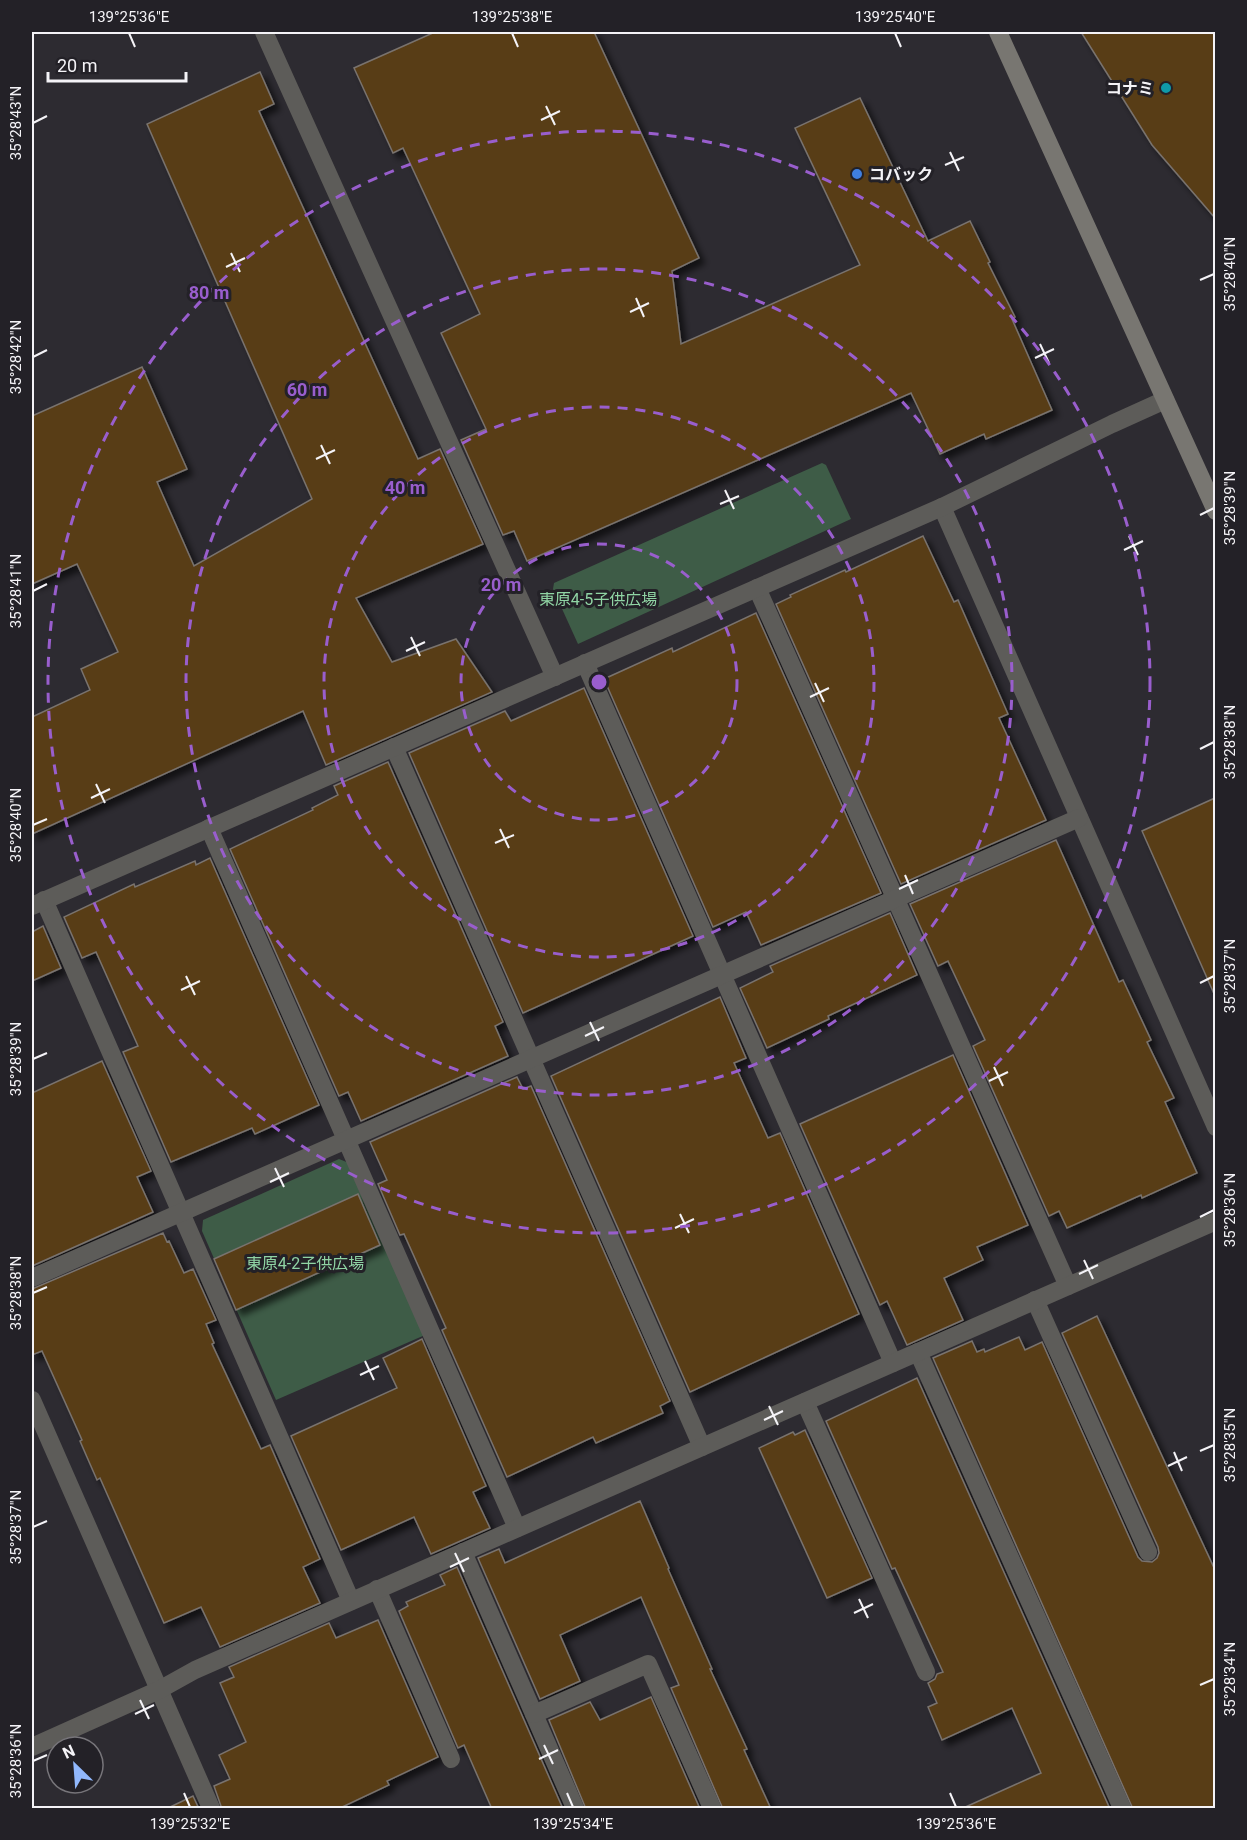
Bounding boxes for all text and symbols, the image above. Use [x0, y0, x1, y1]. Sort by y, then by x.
text: 139°25'36"E [89, 8, 170, 26]
text: 139°25'38"E [472, 8, 553, 26]
text: 139°25'40"E [855, 8, 936, 26]
scale bar [48, 45, 186, 83]
text: 20 m [57, 55, 97, 76]
place label: コナミ [1106, 79, 1154, 98]
marker: コナミ [1159, 81, 1173, 95]
text: 35°28'43"N [7, 86, 25, 160]
place label: コバック [869, 165, 933, 184]
marker: コバック [850, 167, 864, 181]
text: 35°28'40"N [1221, 237, 1239, 311]
text: 80 m [189, 282, 229, 303]
text: 35°28'42"N [7, 320, 25, 394]
text: 60 m [287, 379, 327, 400]
text: 35°28'39"N [1221, 471, 1239, 545]
text: 40 m [385, 477, 425, 498]
text: 35°28'41"N [7, 554, 25, 628]
text: 20 m [481, 574, 521, 595]
park label: 東原4-5子供広場 [539, 590, 657, 609]
centre of rings [589, 672, 609, 692]
text: 35°28'38"N [1221, 705, 1239, 779]
text: 35°28'40"N [7, 788, 25, 862]
text: 35°28'37"N [1221, 939, 1239, 1013]
text: 35°28'39"N [7, 1022, 25, 1096]
text: 35°28'36"N [1221, 1173, 1239, 1247]
park label: 東原4-2子供広場 [246, 1254, 364, 1273]
text: 35°28'38"N [7, 1256, 25, 1330]
text: 35°28'35"N [1221, 1408, 1239, 1482]
text: 35°28'37"N [7, 1490, 25, 1564]
text: 35°28'34"N [1221, 1642, 1239, 1716]
text: 35°28'36"N [7, 1724, 25, 1798]
north arrow [45, 1735, 105, 1795]
text: N [60, 1741, 78, 1763]
text: 139°25'32"E [150, 1815, 231, 1833]
text: 139°25'34"E [533, 1815, 614, 1833]
text: 139°25'36"E [916, 1815, 997, 1833]

